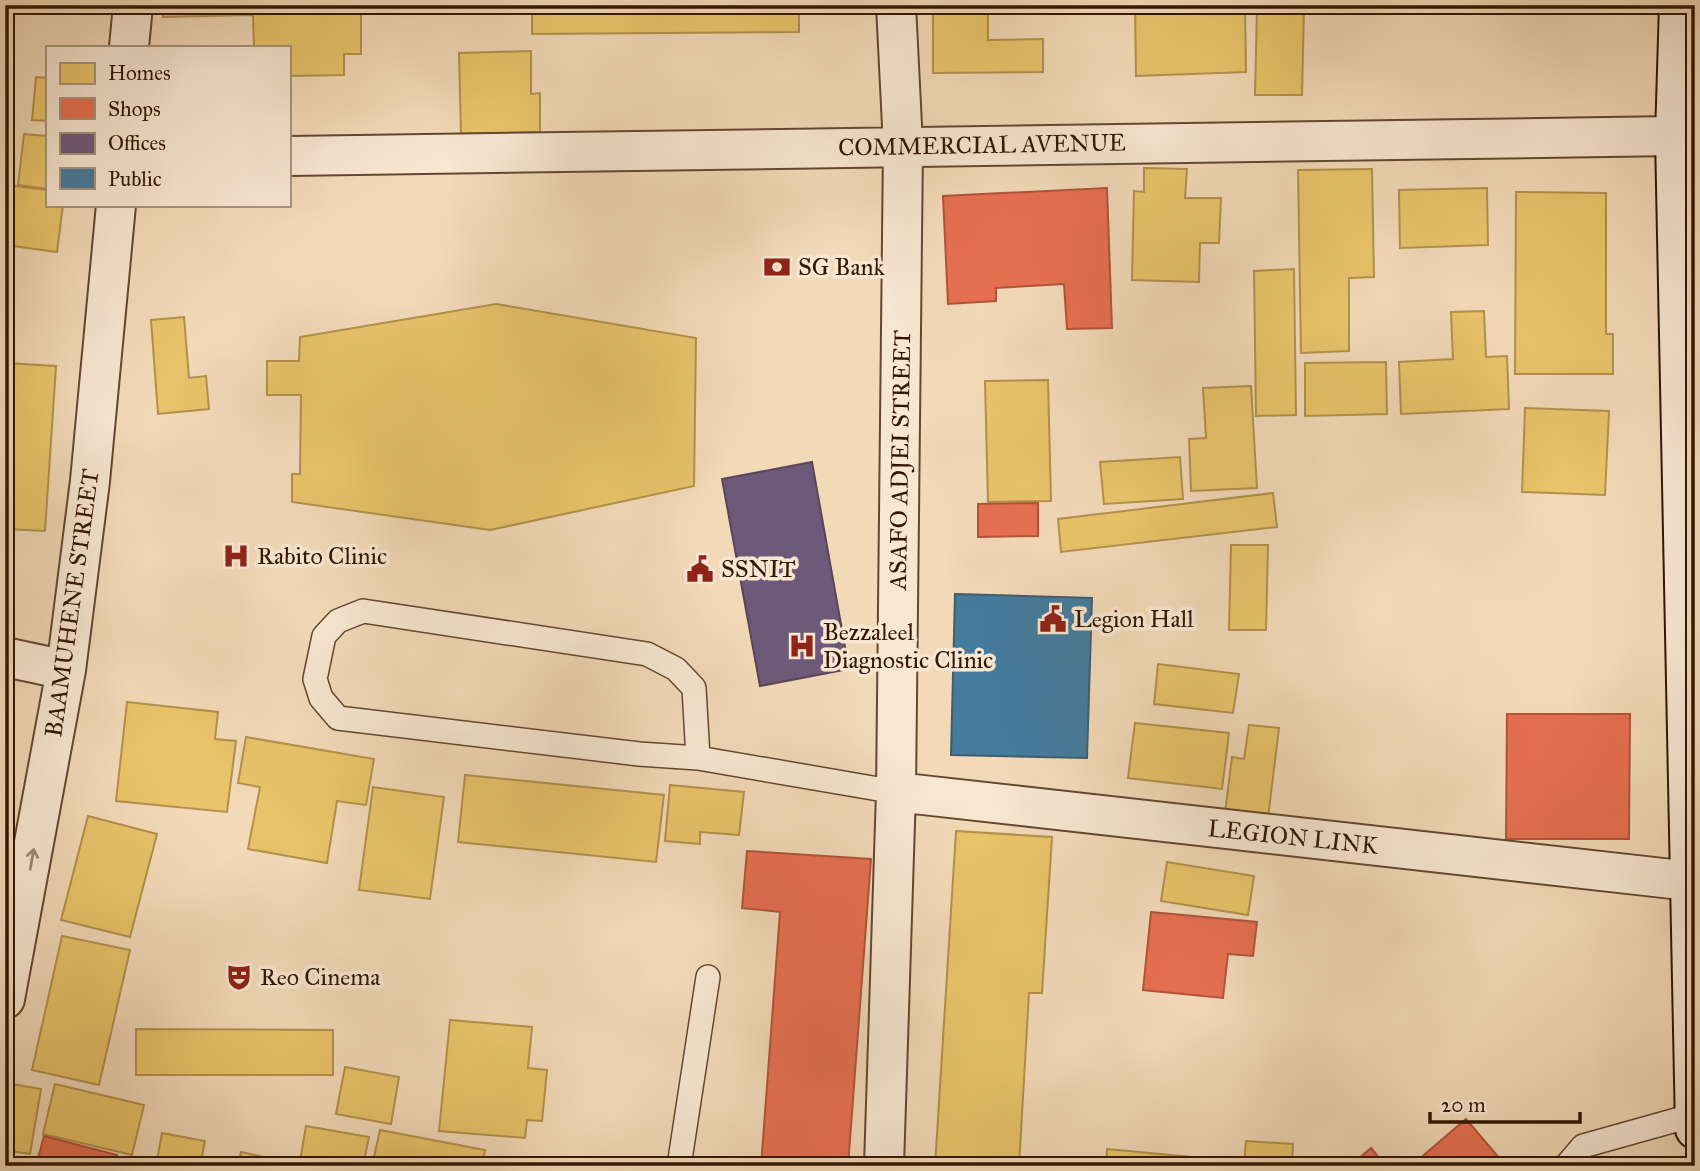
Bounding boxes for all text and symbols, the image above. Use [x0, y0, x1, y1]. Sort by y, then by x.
legend [46, 46, 290, 206]
text: Homes [108, 60, 171, 86]
text: Shops [108, 96, 161, 122]
street label: COMMERCIAL AVENUE [838, 127, 1126, 163]
text: Offices [108, 130, 166, 156]
text: Public [108, 166, 162, 192]
bank icon: SG Bank [762, 252, 792, 282]
place label: SG Bank [798, 252, 886, 282]
street label: ASAFO ADJEI STREET [883, 330, 917, 591]
street label: BAAMUHENE STREET [38, 467, 106, 739]
hospital icon: Rabito Clinic [221, 541, 251, 571]
place label: Rabito Clinic [257, 541, 387, 571]
public building icon: SSNIT [685, 554, 715, 584]
place label: SSNIT [721, 554, 796, 584]
public building icon: Legion Hall [1038, 604, 1068, 634]
place label: Legion Hall [1074, 604, 1194, 634]
place label: Bezzaleel Diagnostic Clinic [823, 617, 993, 675]
hospital icon: Bezzaleel Diagnostic Clinic [787, 631, 817, 661]
street label: LEGION LINK [1206, 813, 1381, 861]
one-way arrow [26, 849, 39, 871]
theatre icon: Reo Cinema [224, 962, 254, 992]
place label: Reo Cinema [260, 962, 381, 992]
scale bar [1430, 1080, 1581, 1124]
text: 20 m [1441, 1092, 1486, 1118]

